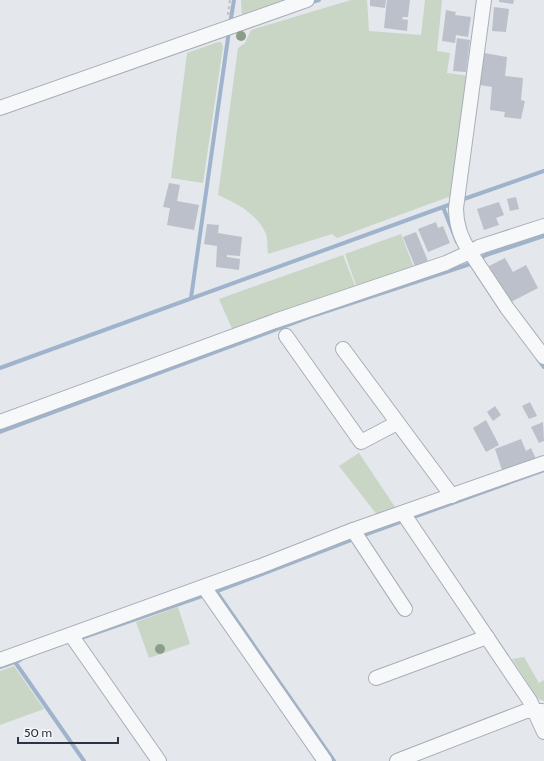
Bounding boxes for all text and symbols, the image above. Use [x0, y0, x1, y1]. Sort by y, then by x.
scale bar [18, 719, 118, 745]
text: 50 m [24, 725, 52, 740]

